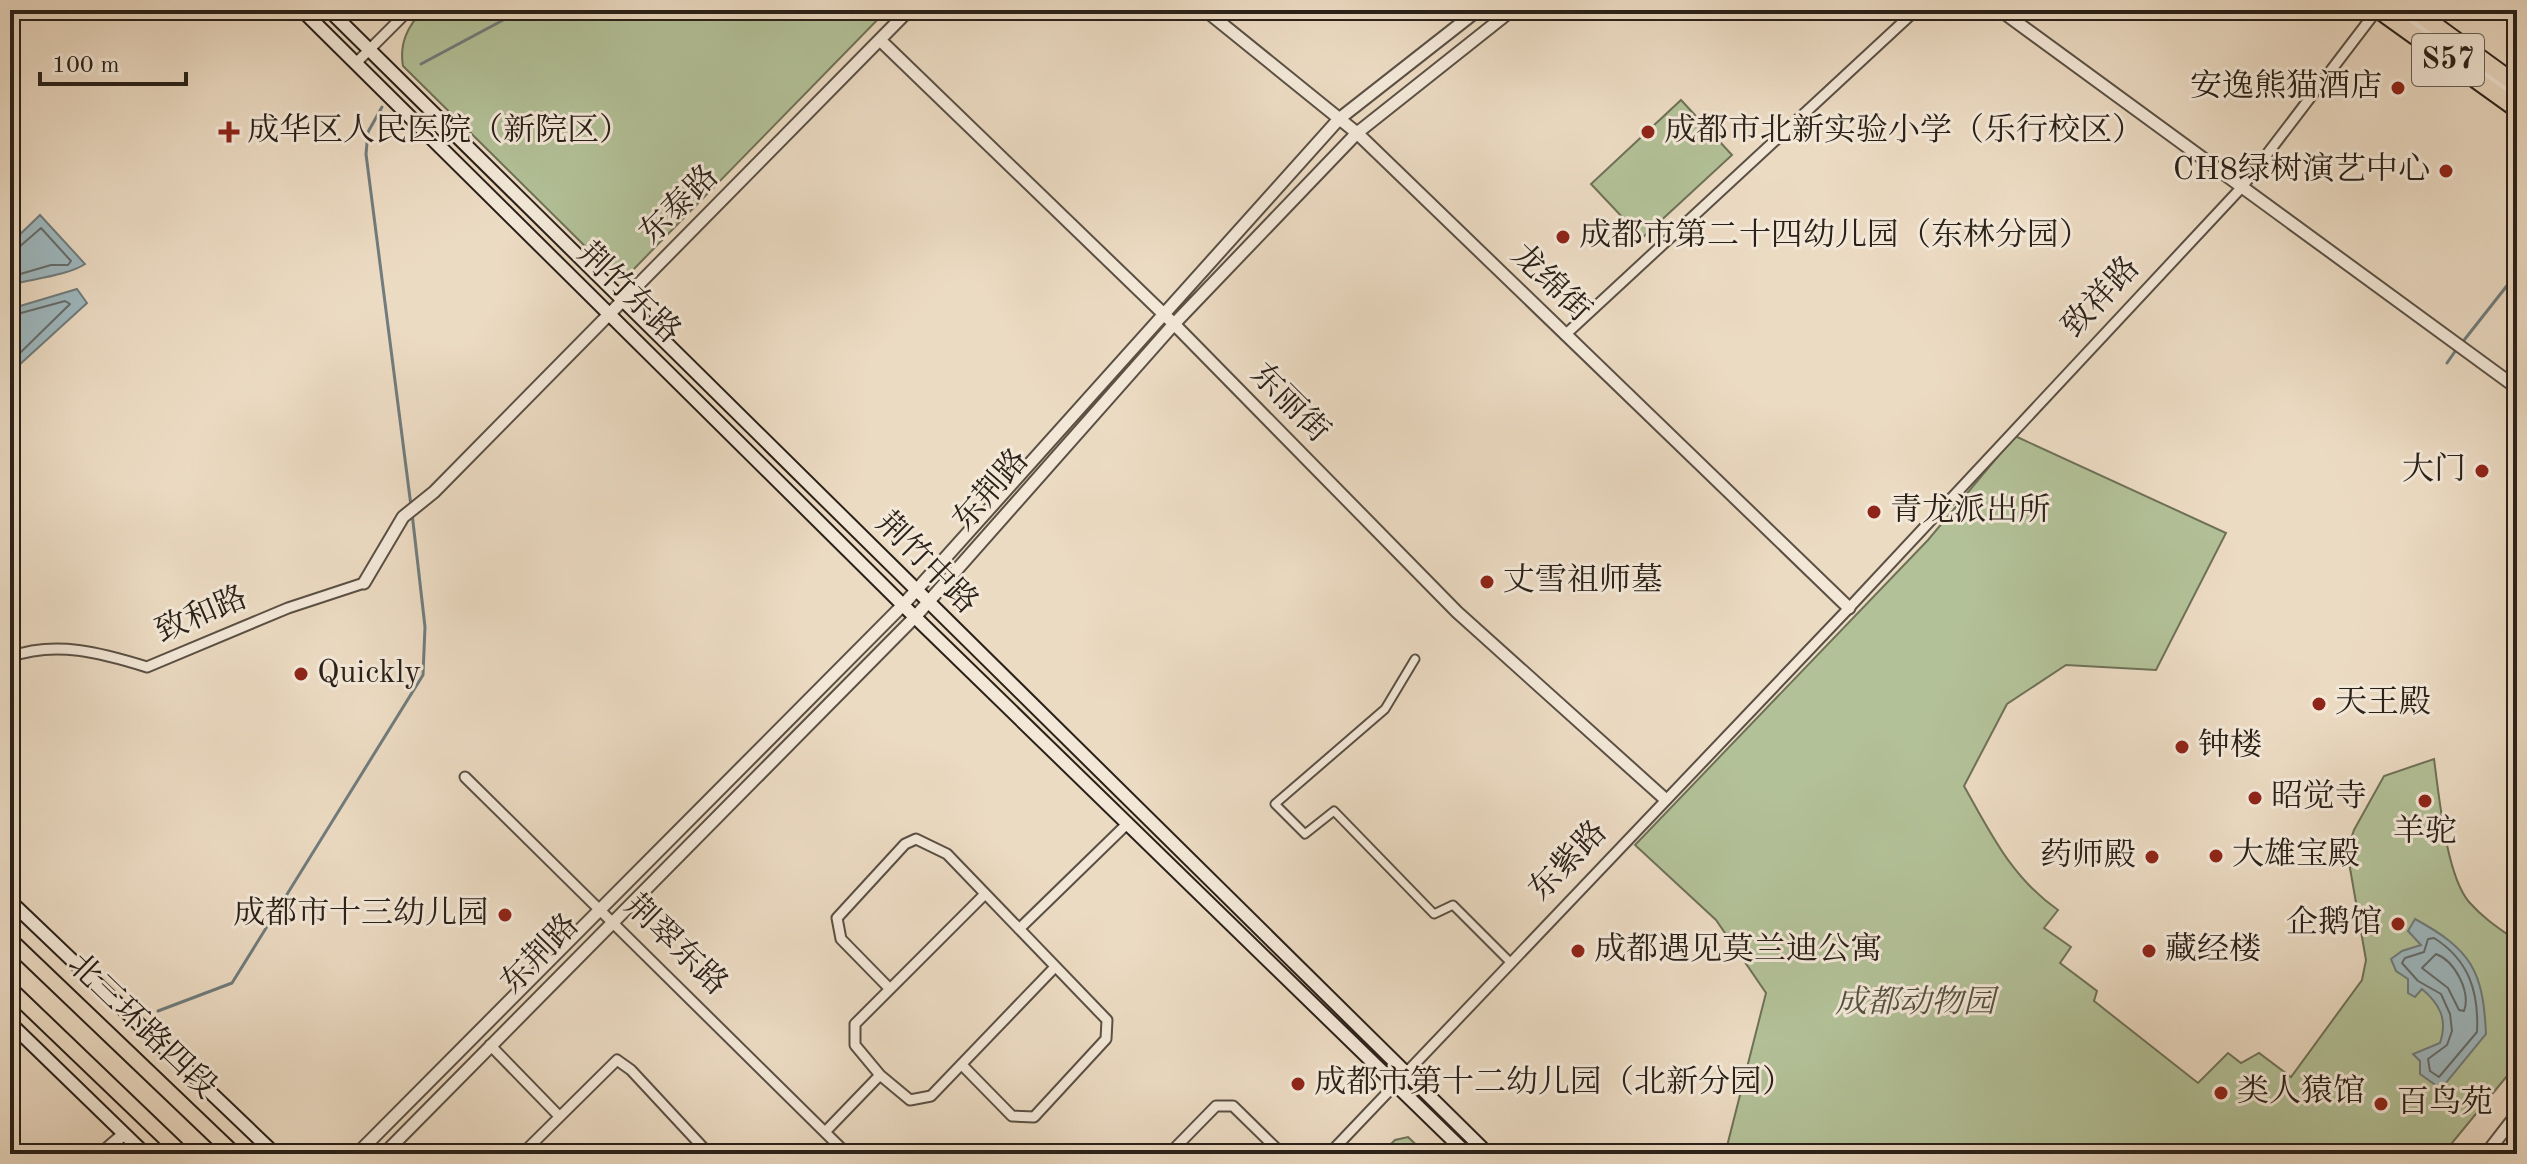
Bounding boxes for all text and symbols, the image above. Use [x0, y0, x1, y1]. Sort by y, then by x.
road number: S57 [2412, 34, 2484, 86]
scale bar [40, 36, 186, 86]
text: 100 m [52, 54, 120, 78]
place label: 安逸熊猫酒店 [2190, 68, 2382, 104]
marker: 安逸熊猫酒店 [2389, 79, 2407, 97]
place label: 成华区人民医院（新院区） [247, 112, 631, 148]
place label: 成都市北新实验小学（乐行校区） [1664, 112, 2144, 148]
marker: 成华区人民医院（新院区） [218, 121, 240, 143]
marker: 成都市北新实验小学（乐行校区） [1639, 123, 1657, 141]
place label: CH8绿树演艺中心 [2173, 151, 2430, 187]
street label: 东泰路 [633, 159, 725, 251]
marker: CH8绿树演艺中心 [2437, 162, 2455, 180]
place label: 成都市第二十四幼儿园（东林分园） [1579, 217, 2091, 253]
marker: 成都市第二十四幼儿园（东林分园） [1554, 228, 1572, 246]
street label: 荆竹东路 [571, 236, 687, 350]
street label: 龙绵街 [1504, 237, 1598, 329]
street label: 致祥路 [2055, 250, 2146, 344]
street label: 东丽街 [1244, 357, 1336, 449]
street label: 东荆路 [946, 442, 1036, 538]
place label: 大门 [2402, 451, 2466, 487]
marker: 大门 [2473, 462, 2491, 480]
place label: 青龙派出所 [1890, 493, 2050, 528]
marker: 青龙派出所 [1865, 503, 1883, 521]
street label: 荆竹中路 [869, 505, 985, 621]
place label: 丈雪祖师墓 [1503, 562, 1663, 598]
marker: 丈雪祖师墓 [1478, 573, 1496, 591]
street label: 致和路 [150, 580, 252, 649]
place label: Quickly [317, 658, 421, 690]
marker: Quickly [292, 665, 310, 683]
place label: 天王殿 [2335, 685, 2431, 720]
marker: 天王殿 [2310, 695, 2328, 713]
place label: 钟楼 [2198, 728, 2262, 763]
marker: 钟楼 [2173, 738, 2191, 756]
place label: 昭觉寺 [2271, 779, 2367, 814]
marker: 昭觉寺 [2246, 789, 2264, 807]
marker: 羊驼 [2416, 792, 2434, 810]
place label: 羊驼 [2393, 813, 2457, 849]
street label: 东紫路 [1522, 814, 1614, 908]
place label: 大雄宝殿 [2232, 837, 2360, 872]
place label: 药师殿 [2040, 838, 2136, 873]
marker: 大雄宝殿 [2207, 847, 2225, 865]
marker: 药师殿 [2143, 848, 2161, 866]
street label: 荆翠东路 [618, 888, 734, 1002]
place label: 成都市十三幼儿园 [233, 896, 489, 931]
place label: 企鹅馆 [2286, 905, 2382, 940]
marker: 成都市十三幼儿园 [496, 906, 514, 924]
street label: 东荆路 [494, 907, 586, 1001]
marker: 企鹅馆 [2389, 915, 2407, 933]
place label: 成都遇见莫兰迪公寓 [1594, 931, 1882, 967]
place label: 藏经楼 [2165, 931, 2261, 967]
marker: 成都遇见莫兰迪公寓 [1569, 942, 1587, 960]
marker: 藏经楼 [2140, 942, 2158, 960]
street label: 北三环路四段 [61, 947, 223, 1105]
park label: 成都动物园 [1835, 985, 2000, 1020]
place label: 成都市第十二幼儿园（北新分园） [1314, 1064, 1794, 1100]
place label: 类人猿馆 [2237, 1074, 2365, 1109]
marker: 成都市第十二幼儿园（北新分园） [1289, 1075, 1307, 1093]
marker: 类人猿馆 [2212, 1084, 2230, 1102]
place label: 百鸟苑 [2397, 1084, 2493, 1120]
marker: 百鸟苑 [2372, 1095, 2390, 1113]

